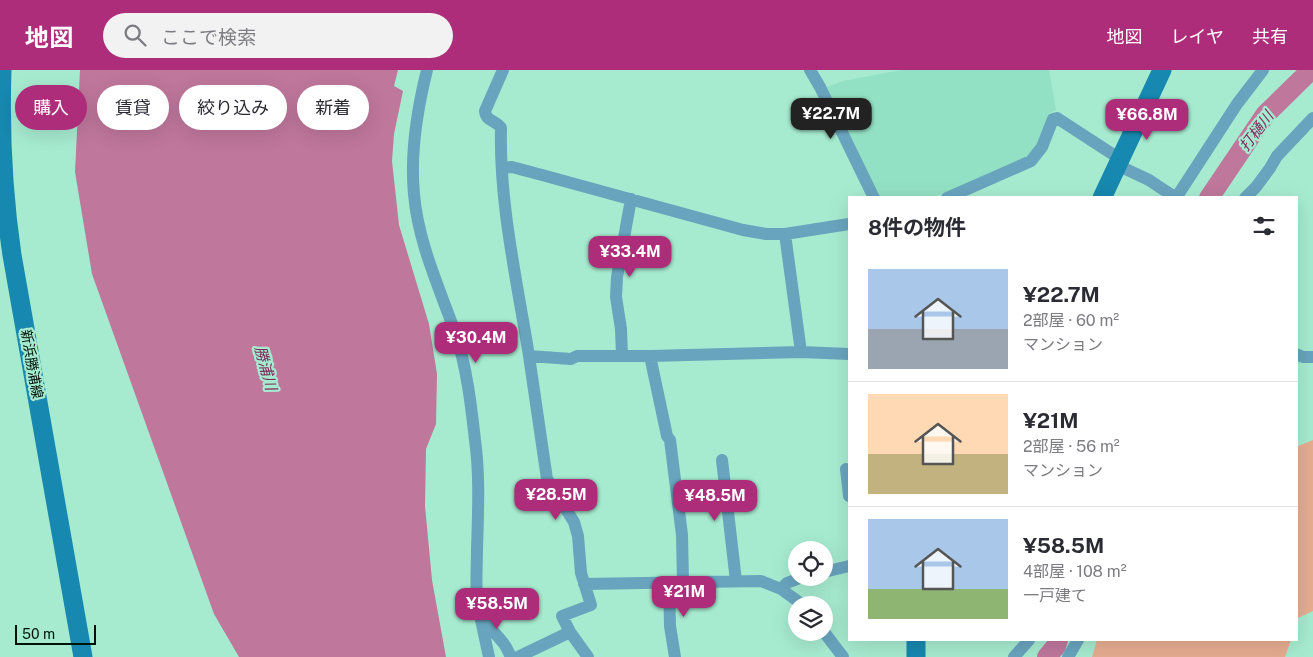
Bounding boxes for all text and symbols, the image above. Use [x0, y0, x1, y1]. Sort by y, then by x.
search box [103, 13, 453, 58]
icon: search [121, 21, 149, 49]
text: 地図 [25, 23, 73, 51]
text: ここで検索 [161, 26, 256, 48]
text: 地図 [1107, 26, 1143, 47]
text: レイヤ [1171, 26, 1224, 47]
text: 共有 [1252, 26, 1288, 47]
chip: 購入 [15, 85, 87, 130]
chip: 賃貸 [97, 85, 169, 130]
chip: 絞り込み [179, 85, 287, 130]
chip: 新着 [297, 85, 369, 130]
pin: ¥22.7M [790, 98, 872, 140]
pin: ¥66.8M [1106, 98, 1188, 141]
text: ¥22.7M [802, 104, 860, 123]
text: ¥66.8M [1116, 105, 1178, 124]
water label: 打樋川 [1236, 106, 1278, 154]
icon: filters [1250, 212, 1278, 240]
text: 8件の物件 [868, 215, 966, 240]
pin: ¥33.4M [589, 236, 671, 278]
text: ¥33.4M [599, 242, 661, 261]
text: ¥22.7M [1023, 282, 1100, 307]
icon: home [908, 289, 968, 349]
text: 2部屋 · 60 m² [1023, 311, 1119, 330]
pin: ¥30.4M [435, 322, 517, 364]
street label: 新浜勝浦線 [18, 328, 46, 400]
text: ¥30.4M [446, 328, 506, 347]
text: マンション [1023, 335, 1103, 354]
water label: 勝浦川 [252, 344, 281, 394]
text: ¥21M [1023, 408, 1078, 433]
icon: home [908, 414, 968, 474]
text: 2部屋 · 56 m² [1023, 437, 1120, 456]
text: マンション [1023, 461, 1103, 480]
pin: ¥28.5M [515, 478, 597, 521]
pin: ¥48.5M [674, 480, 756, 522]
text: ¥28.5M [525, 485, 587, 504]
text: ¥48.5M [684, 486, 746, 505]
text: ¥58.5M [1023, 533, 1104, 558]
icon: home [908, 539, 968, 599]
map controls [788, 541, 833, 641]
button: locate [788, 541, 833, 586]
text: 4部屋 · 108 m² [1023, 562, 1127, 581]
pin: ¥21M [654, 576, 714, 618]
text: ¥21M [663, 582, 705, 601]
text: 一戸建て [1023, 586, 1087, 605]
pin: ¥58.5M [456, 588, 538, 630]
text: ¥58.5M [466, 594, 528, 613]
button: layers [788, 596, 833, 641]
scale bar [15, 622, 96, 645]
text: 50 m [22, 626, 55, 642]

